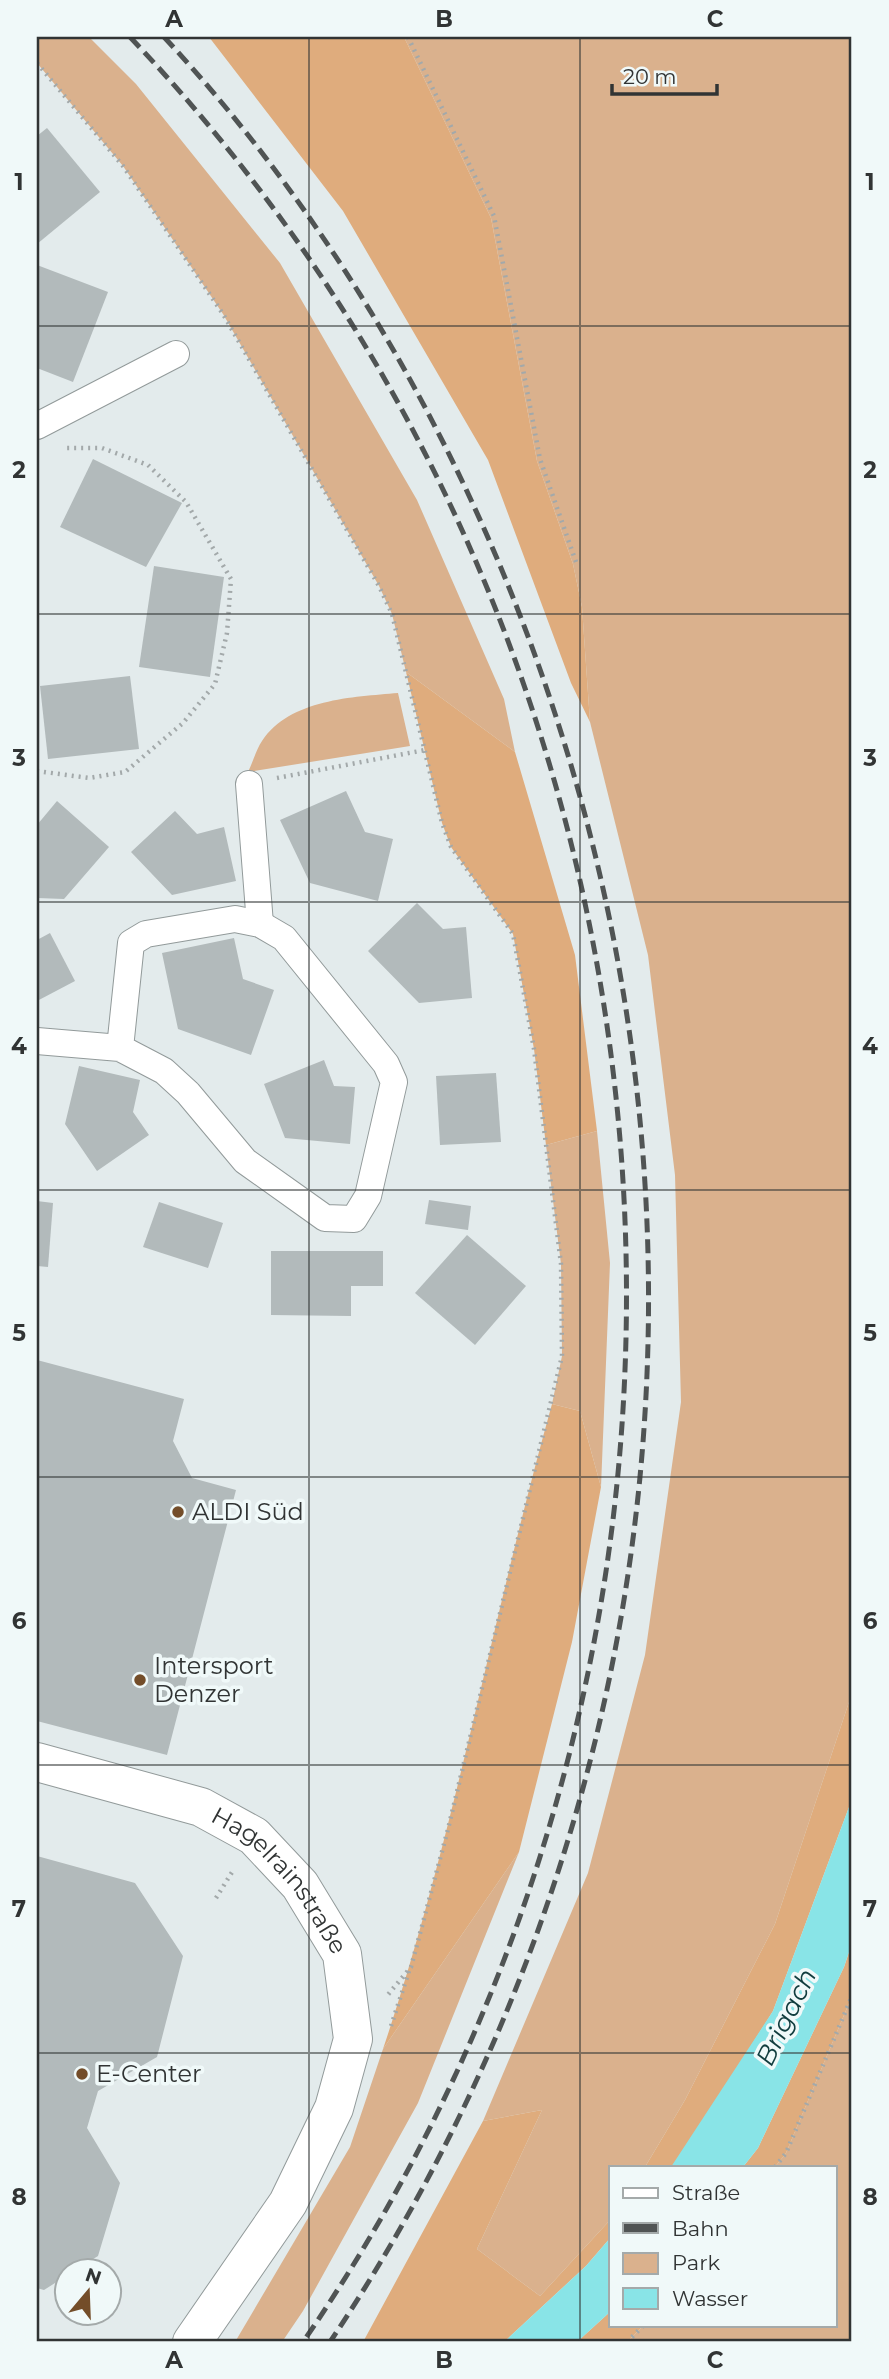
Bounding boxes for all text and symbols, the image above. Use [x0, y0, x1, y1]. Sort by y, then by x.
text: A [164, 5, 183, 33]
text: B [435, 5, 453, 33]
text: C [707, 5, 724, 33]
scale bar [612, 52, 718, 96]
text: 20 m [623, 64, 677, 89]
text: 1 [14, 168, 24, 196]
text: 1 [865, 168, 875, 196]
text: 2 [12, 456, 26, 484]
text: 2 [863, 456, 877, 484]
text: 3 [11, 744, 26, 772]
text: 3 [862, 744, 877, 772]
text: 4 [11, 1032, 27, 1060]
text: 4 [862, 1032, 878, 1060]
text: 5 [12, 1319, 26, 1347]
text: 5 [863, 1319, 877, 1347]
place label: ALDI Süd [192, 1497, 304, 1526]
marker: ALDI Süd [170, 1504, 186, 1520]
text: 6 [12, 1607, 27, 1635]
text: 6 [863, 1607, 878, 1635]
place label: Intersport Denzer [154, 1651, 274, 1708]
marker: Intersport Denzer [132, 1672, 148, 1688]
street label: Hagelrainstraße [207, 1801, 353, 1959]
text: 7 [12, 1895, 26, 1923]
text: 7 [863, 1895, 877, 1923]
water label: Brigach [749, 1963, 823, 2071]
place label: E-Center [96, 2059, 202, 2088]
marker: E-Center [74, 2066, 90, 2082]
legend [609, 2166, 836, 2326]
text: Straße [672, 2180, 740, 2205]
text: 8 [11, 2183, 27, 2211]
text: 8 [862, 2183, 878, 2211]
text: Bahn [672, 2216, 729, 2241]
text: Park [672, 2250, 720, 2275]
north arrow [52, 2256, 122, 2326]
text: N [82, 2263, 104, 2290]
text: Wasser [672, 2286, 748, 2311]
text: A [164, 2346, 183, 2374]
text: B [435, 2346, 453, 2374]
text: C [707, 2346, 724, 2374]

